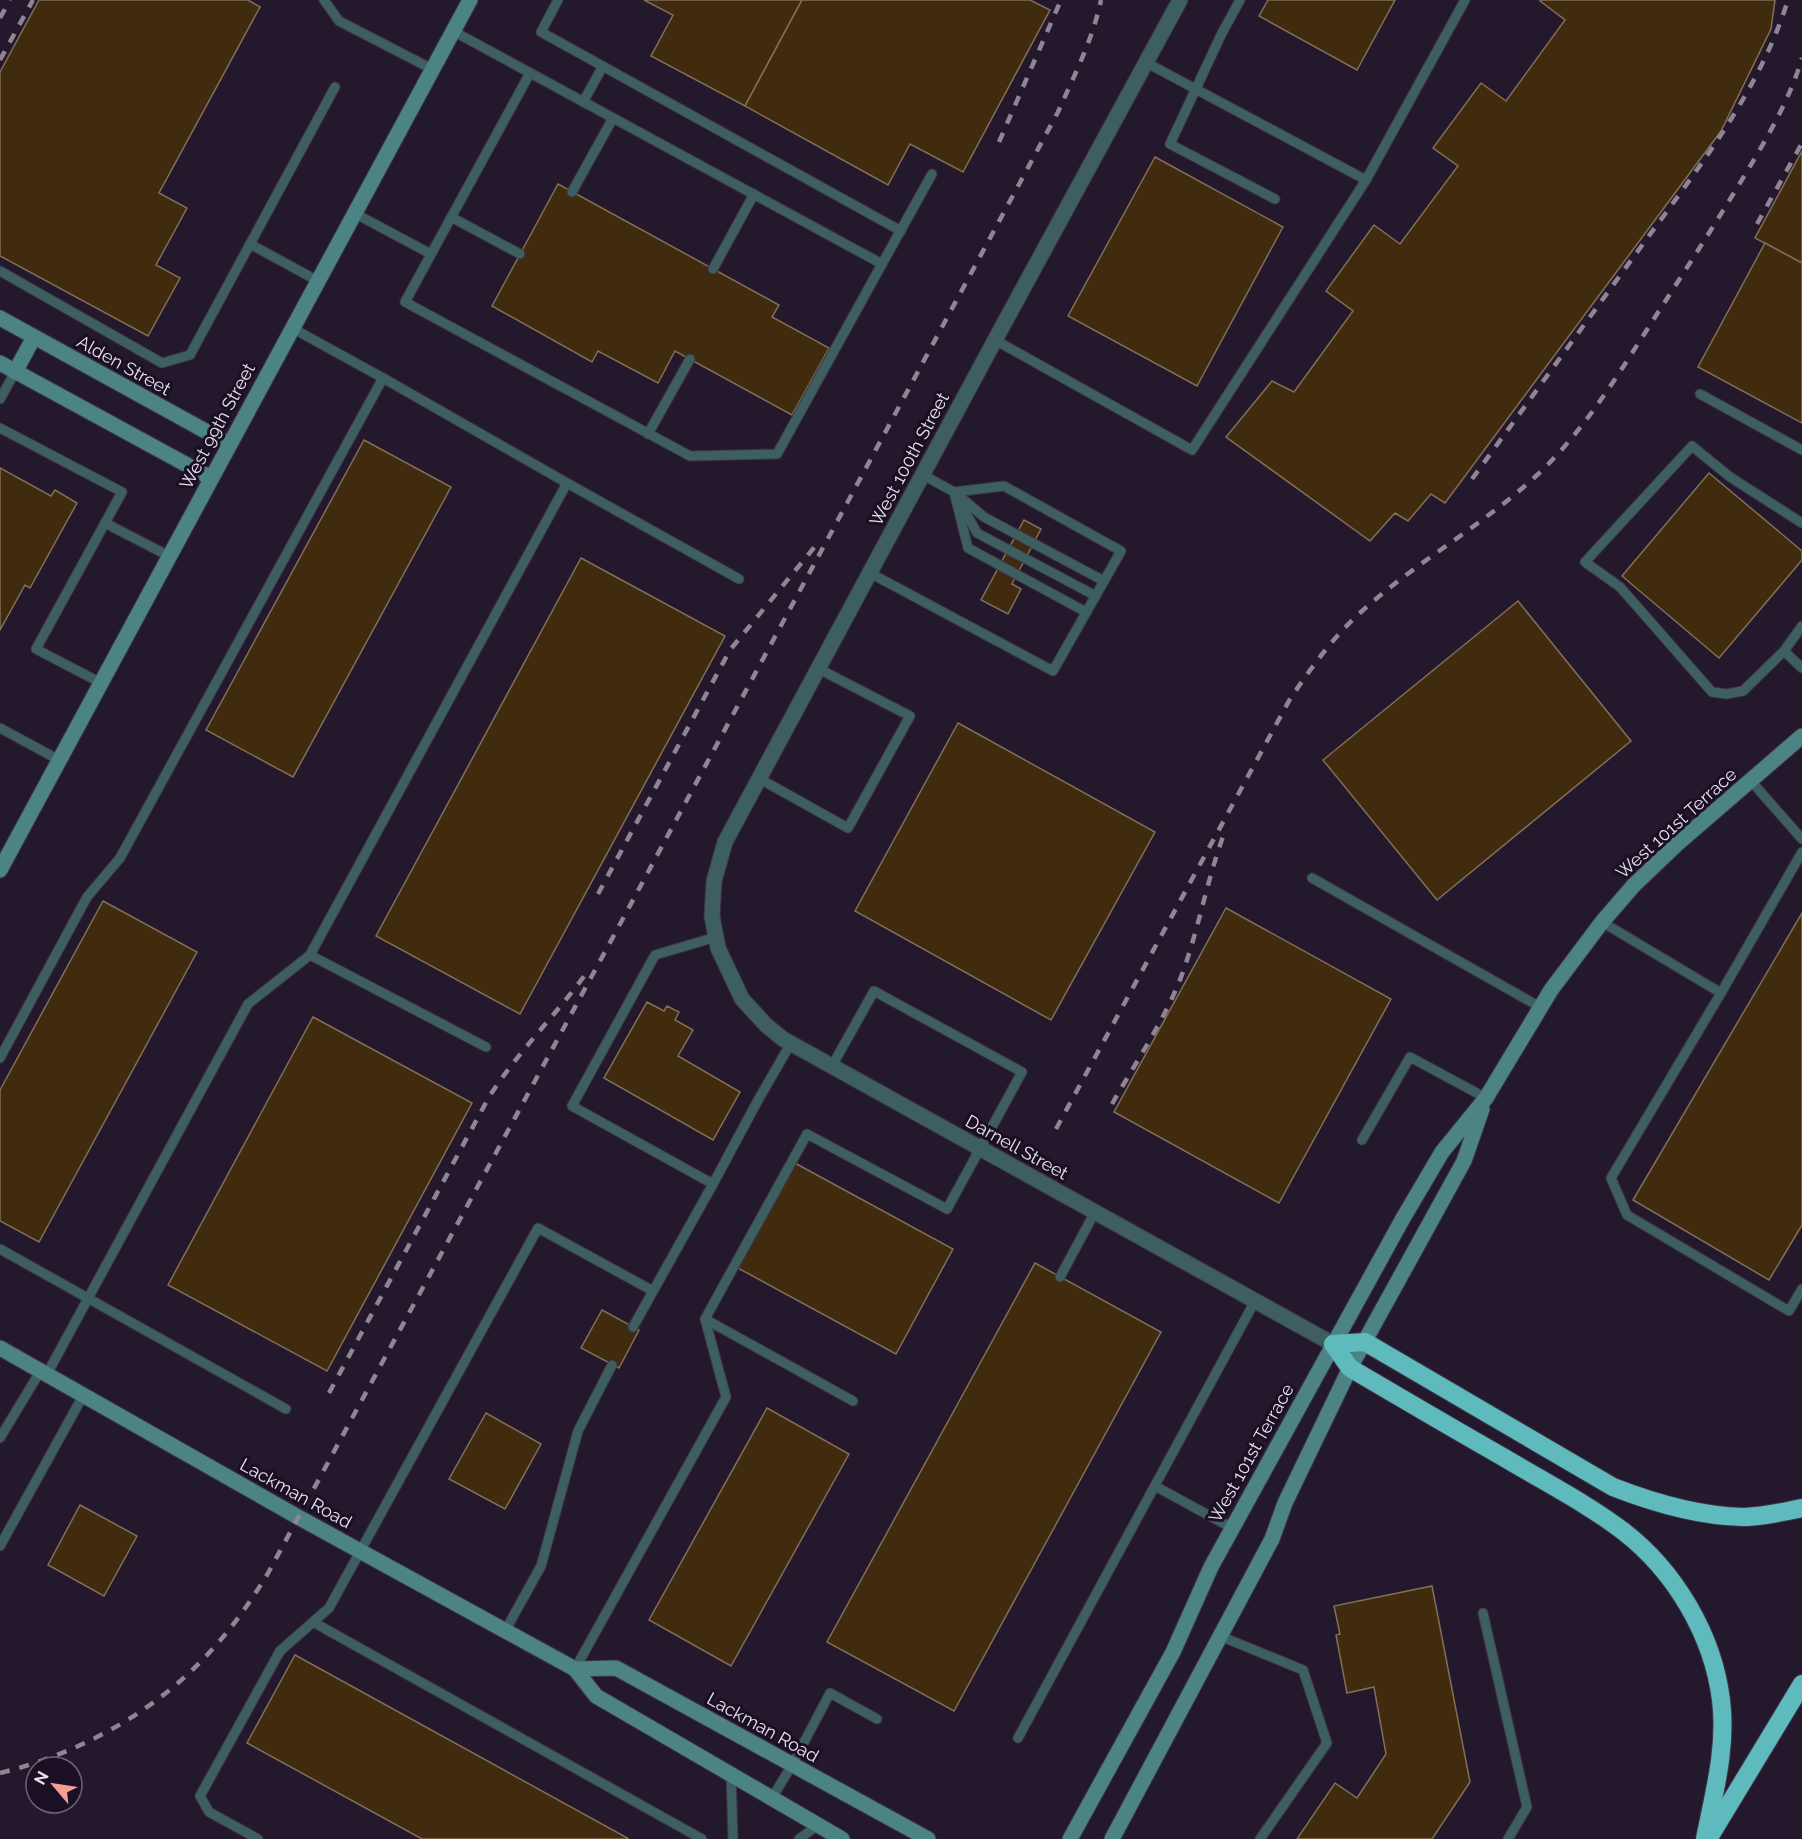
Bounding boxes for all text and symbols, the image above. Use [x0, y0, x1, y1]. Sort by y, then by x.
street label: Alden Street [74, 331, 174, 399]
street label: West 99th Street [175, 359, 259, 493]
street label: West 100th Street [865, 389, 953, 529]
street label: West 101st Terrace [1611, 763, 1741, 883]
street label: Darnell Street [962, 1110, 1072, 1184]
street label: West 101st Terrace [1204, 1380, 1298, 1526]
street label: Lackman Road [237, 1454, 355, 1532]
street label: Lackman Road [704, 1688, 822, 1766]
north arrow [24, 1755, 84, 1815]
text: N [30, 1768, 53, 1788]

